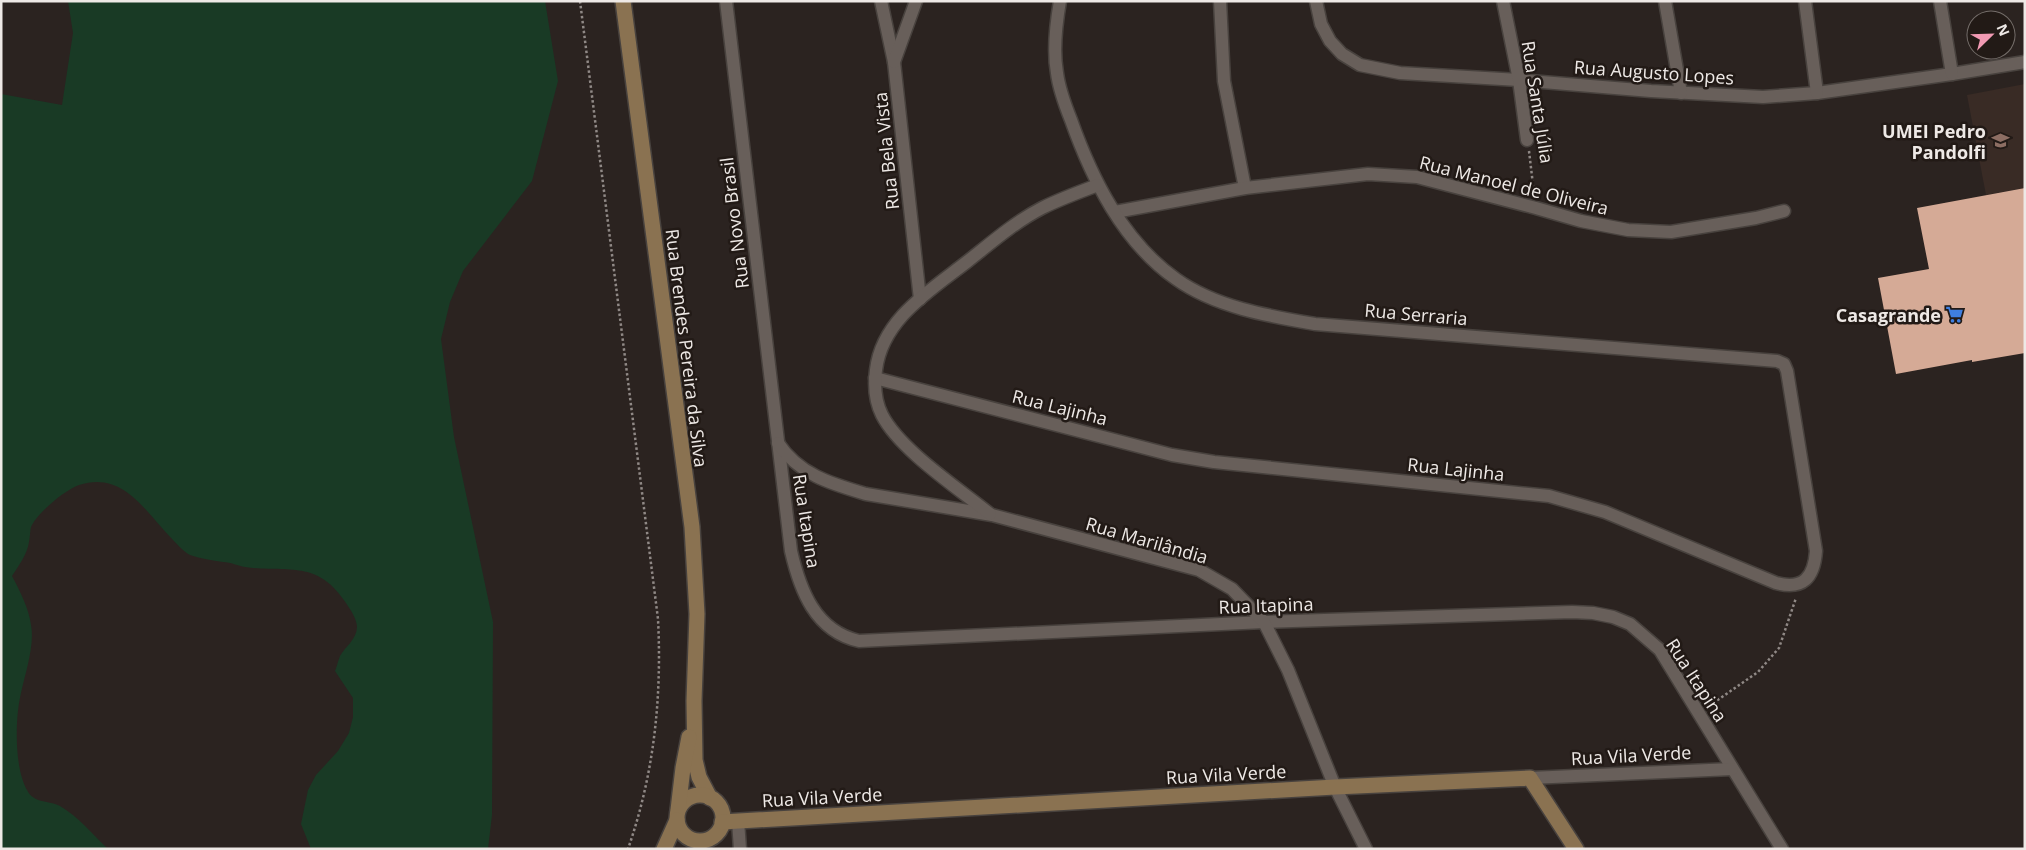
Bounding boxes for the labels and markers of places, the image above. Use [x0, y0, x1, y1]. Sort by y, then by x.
place label: UMEI Pedro Pandolfi [1882, 119, 1986, 164]
school or university icon: UMEI Pedro Pandolfi [1990, 131, 2010, 151]
place label: Casagrande [1836, 303, 1941, 327]
supermarket icon: Casagrande [1945, 305, 1965, 325]

